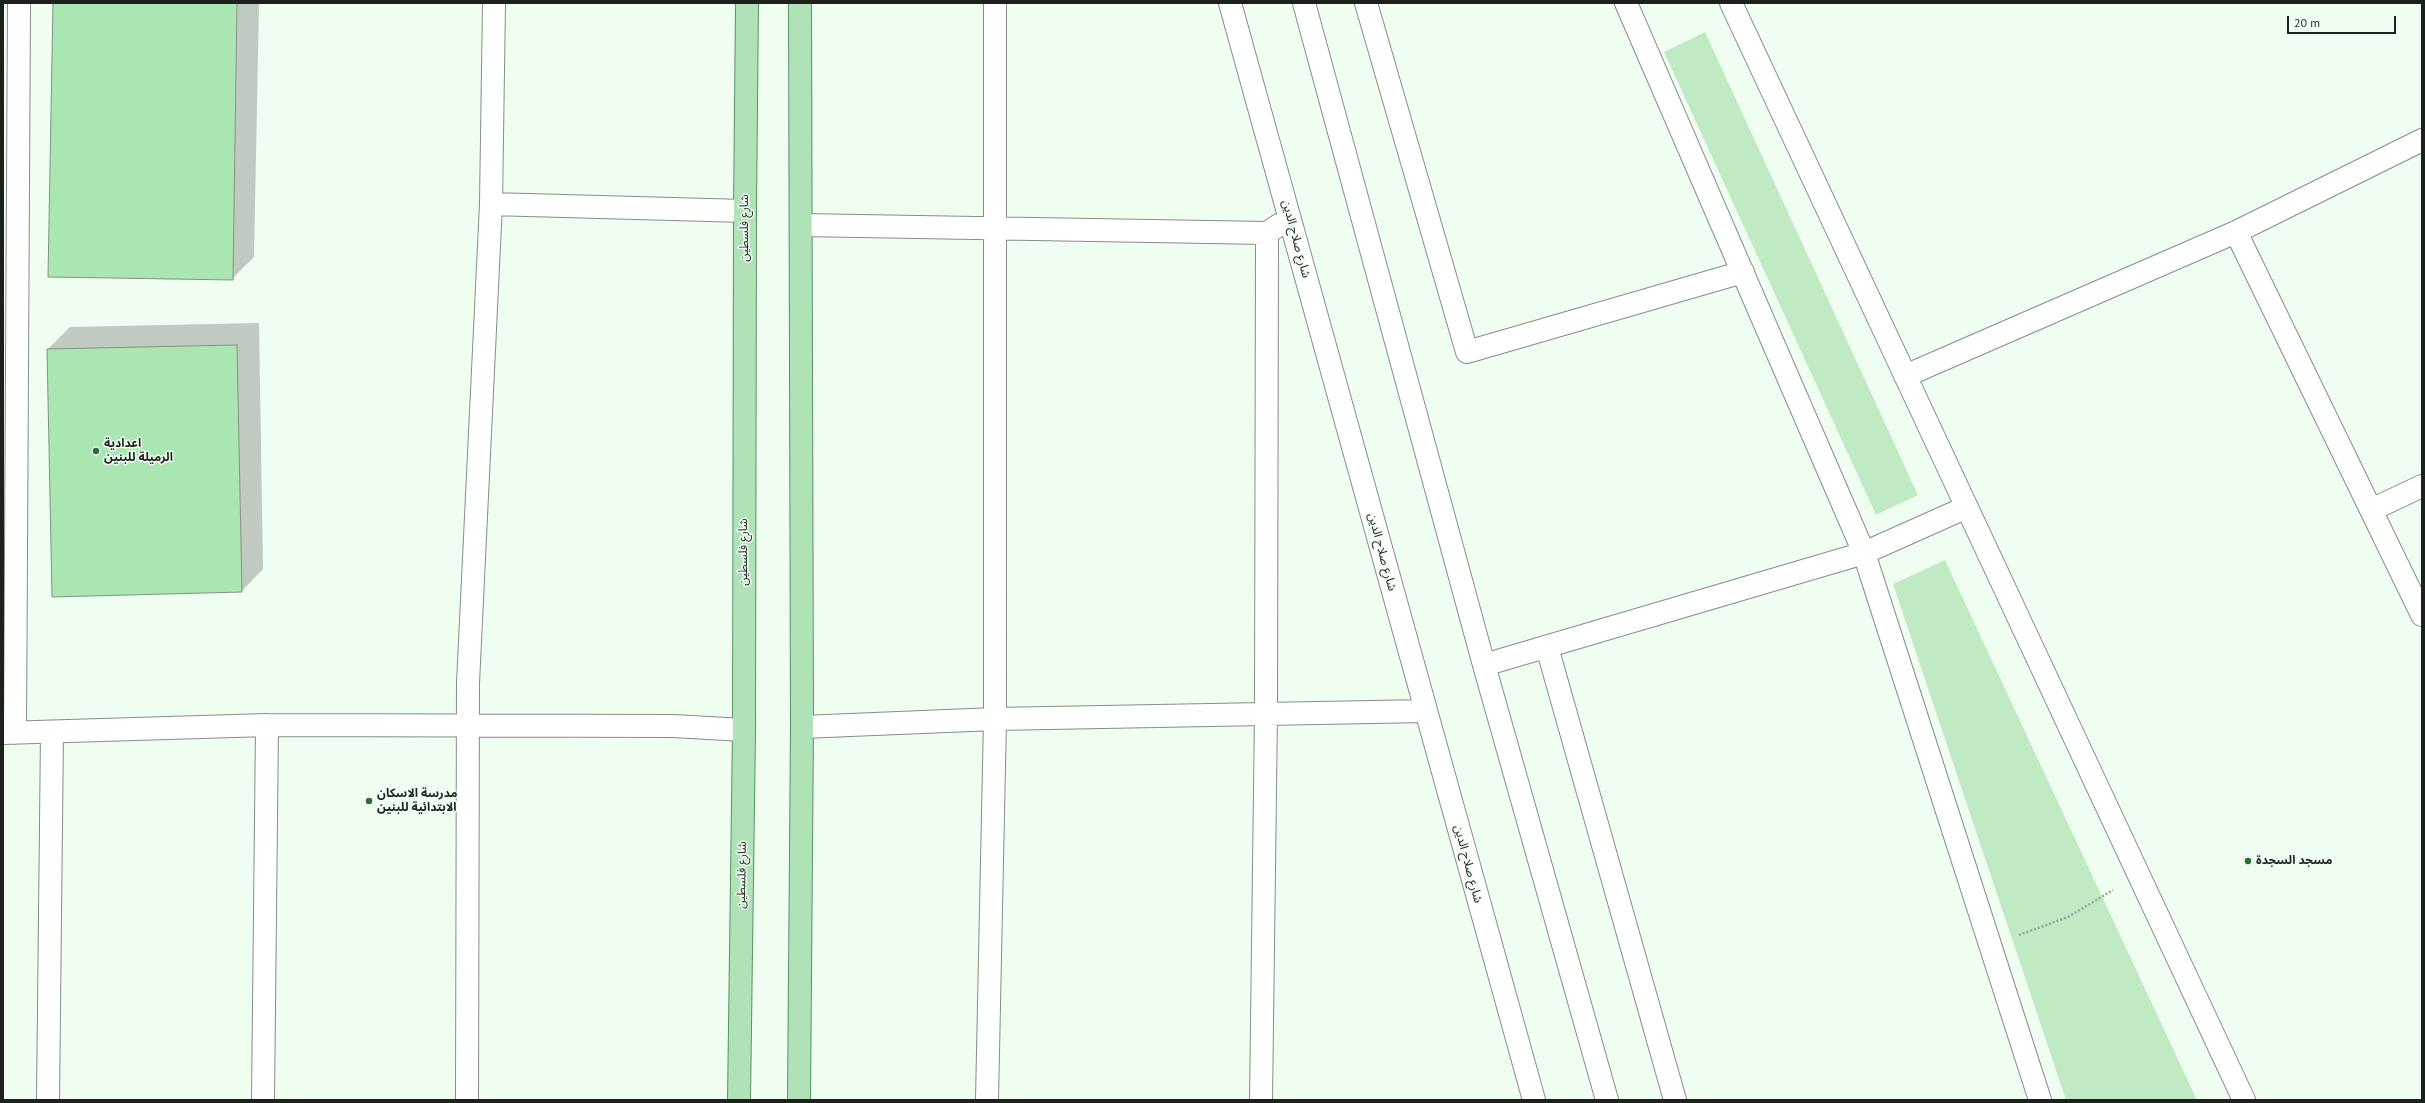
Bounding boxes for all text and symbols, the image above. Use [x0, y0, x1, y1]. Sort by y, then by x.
scale bar [2289, 8, 2398, 34]
text: 20 m [2294, 15, 2320, 30]
street label: شارع فلسطين [738, 194, 752, 262]
street label: شارع صلاح الدين [1279, 198, 1313, 280]
place label: اعدادية الرميلة للبنين [104, 437, 173, 465]
marker: اعدادية الرميلة للبنين [91, 446, 101, 456]
street label: شارع صلاح الدين [1365, 511, 1399, 593]
street label: شارع فلسطين [737, 518, 751, 586]
place label: مدرسة الاسكان الابتدائية للبنين [377, 787, 458, 815]
marker: مدرسة الاسكان الابتدائية للبنين [364, 796, 374, 806]
street label: شارع صلاح الدين [1451, 823, 1485, 905]
street label: شارع فلسطين [734, 841, 750, 909]
place label: مسجد السجدة [2256, 854, 2332, 868]
marker: مسجد السجدة [2243, 856, 2253, 866]

